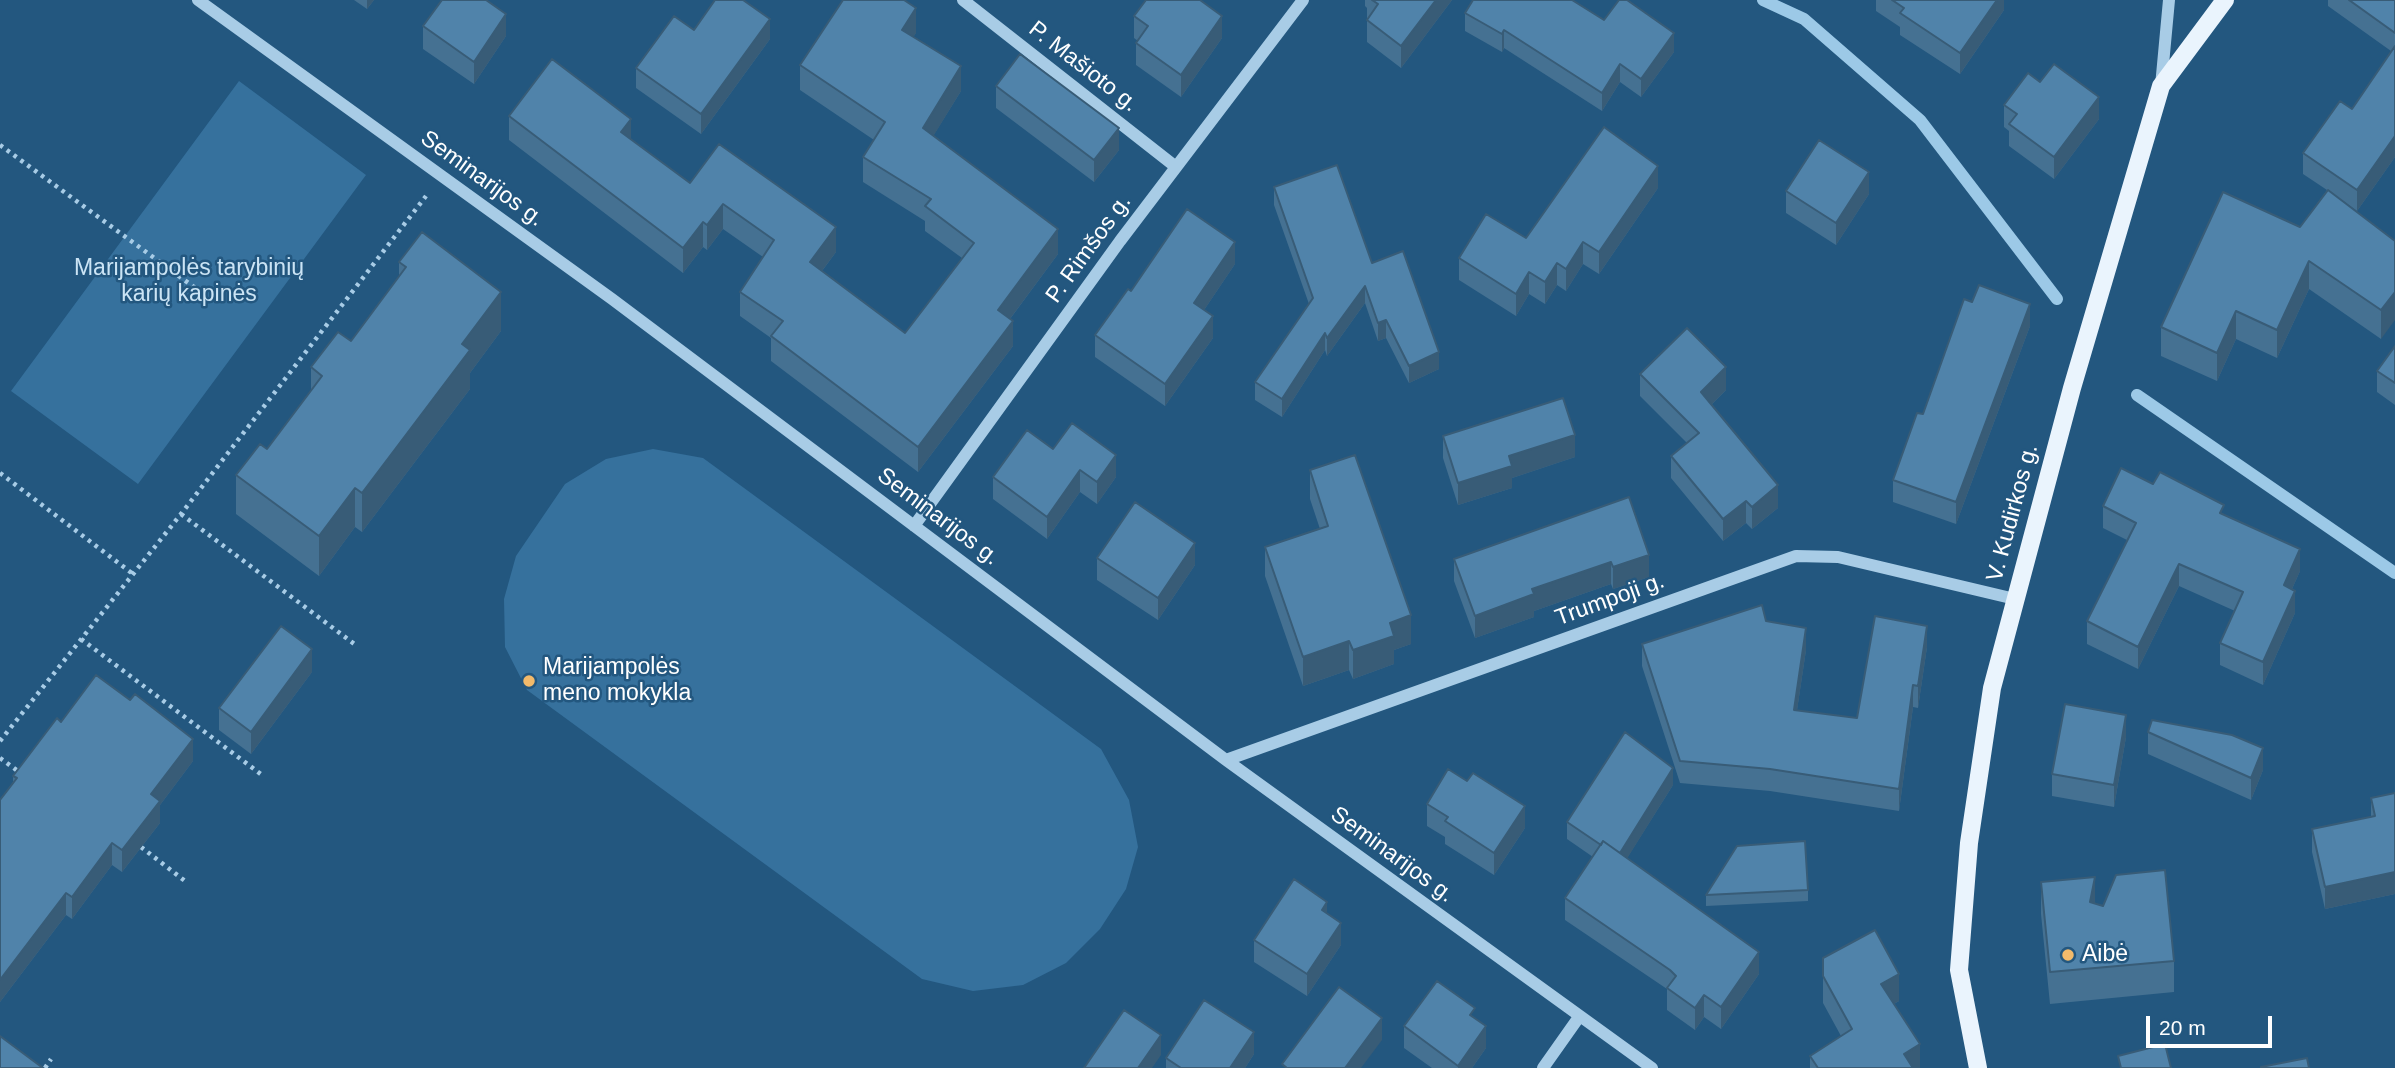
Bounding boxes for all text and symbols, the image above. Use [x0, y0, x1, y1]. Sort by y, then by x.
street label: P. Mašioto g. [1023, 16, 1143, 118]
street label: Seminarijos g. [415, 125, 549, 233]
street label: P. Rimšos g. [1040, 189, 1138, 309]
park label: Marijampolės tarybinių karių kapinės [74, 255, 304, 309]
street label: V. Kudirkos g. [1981, 441, 2045, 585]
street label: Seminarijos g. [872, 462, 1004, 572]
street label: Trumpoji g. [1552, 568, 1668, 632]
place label: Marijampolės meno mokykla [543, 654, 691, 708]
marker: Marijampolės meno mokykla [521, 673, 537, 689]
street label: Seminarijos g. [1325, 801, 1459, 909]
place label: Aibė [2082, 941, 2128, 969]
marker: Aibė [2060, 947, 2076, 963]
scale bar [2150, 1002, 2276, 1046]
text: 20 m [2159, 1016, 2206, 1039]

